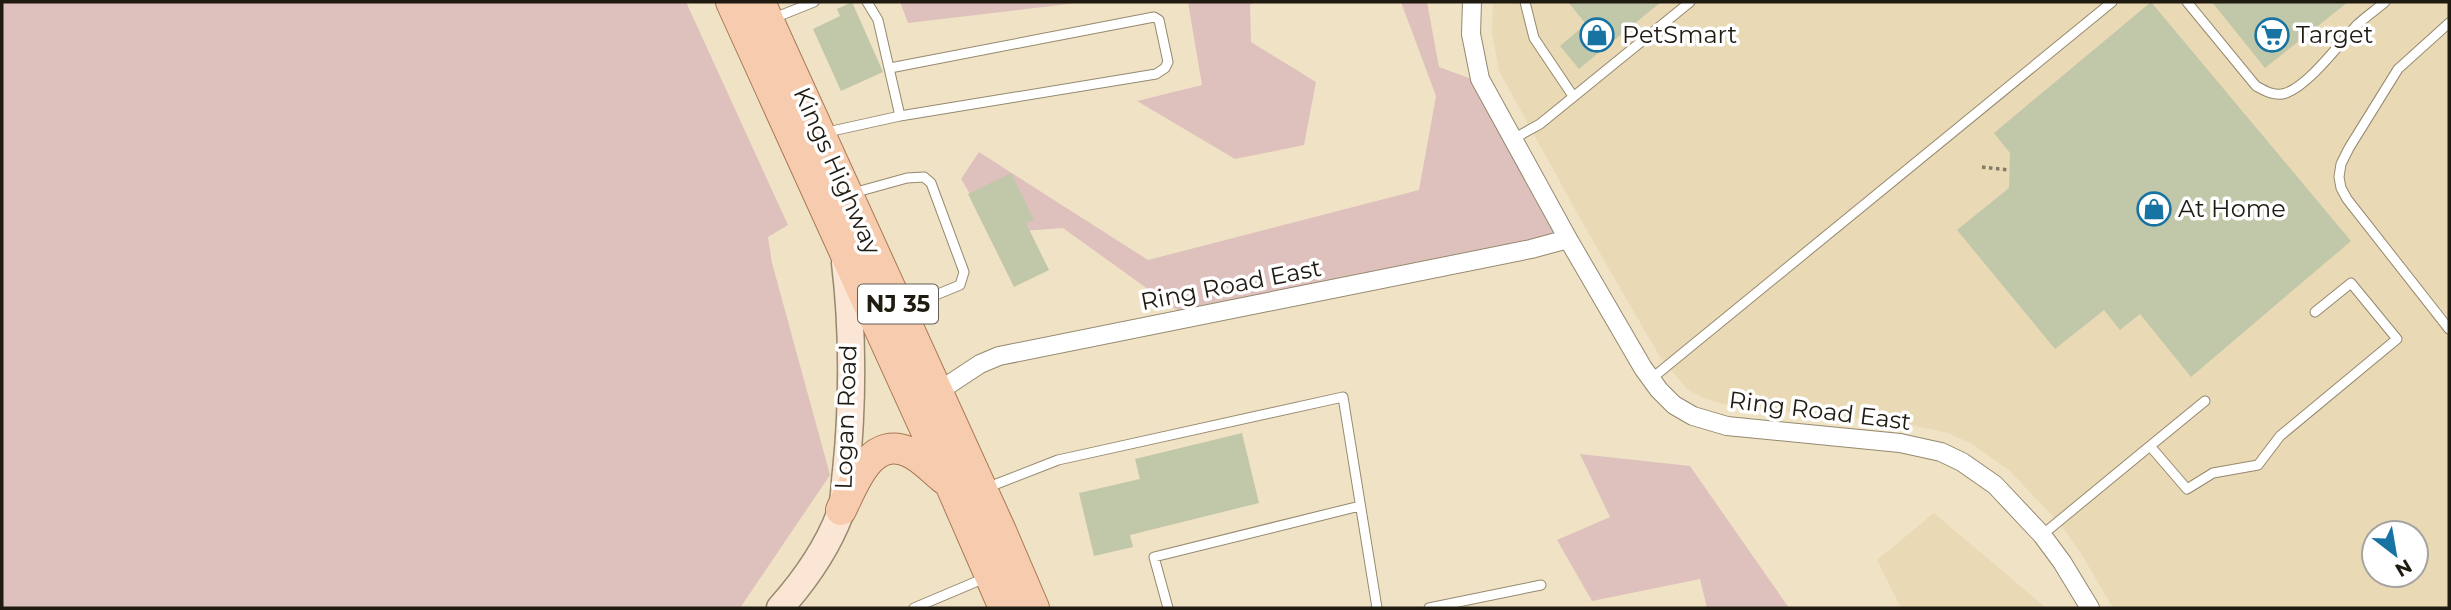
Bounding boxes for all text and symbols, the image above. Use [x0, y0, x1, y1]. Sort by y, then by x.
shop icon: PetSmart [1578, 16, 1616, 54]
supermarket icon: Target [2253, 16, 2291, 54]
place label: PetSmart [1622, 20, 1738, 49]
place label: Target [2296, 20, 2373, 49]
street label: Kings Highway [788, 83, 887, 259]
shop icon: At Home [2135, 190, 2173, 228]
place label: At Home [2178, 194, 2286, 223]
street label: Ring Road East [1138, 253, 1324, 316]
road number: NJ 35 [858, 284, 938, 324]
street label: Logan Road [828, 344, 863, 490]
street label: Ring Road East [1727, 385, 1913, 436]
north arrow [2360, 519, 2430, 589]
text: N [2391, 554, 2416, 582]

